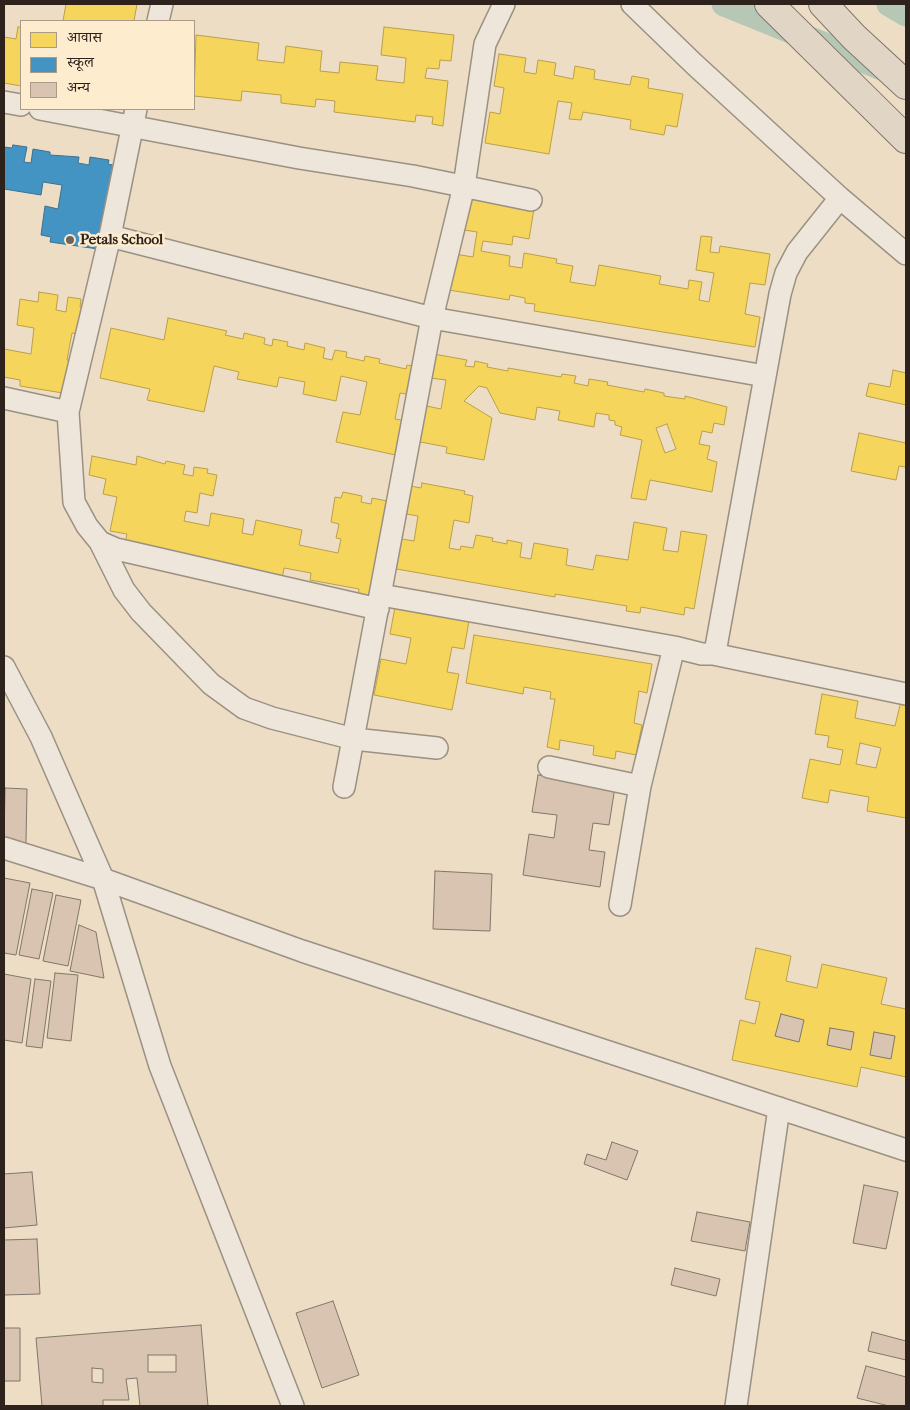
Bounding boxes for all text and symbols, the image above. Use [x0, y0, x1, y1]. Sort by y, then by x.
legend [20, 20, 195, 110]
text: आवास [67, 28, 102, 46]
text: स्कूल [67, 53, 94, 71]
text: अन्य [67, 78, 90, 96]
place label: Petals School [80, 231, 163, 249]
marker: Petals School [64, 234, 76, 246]

